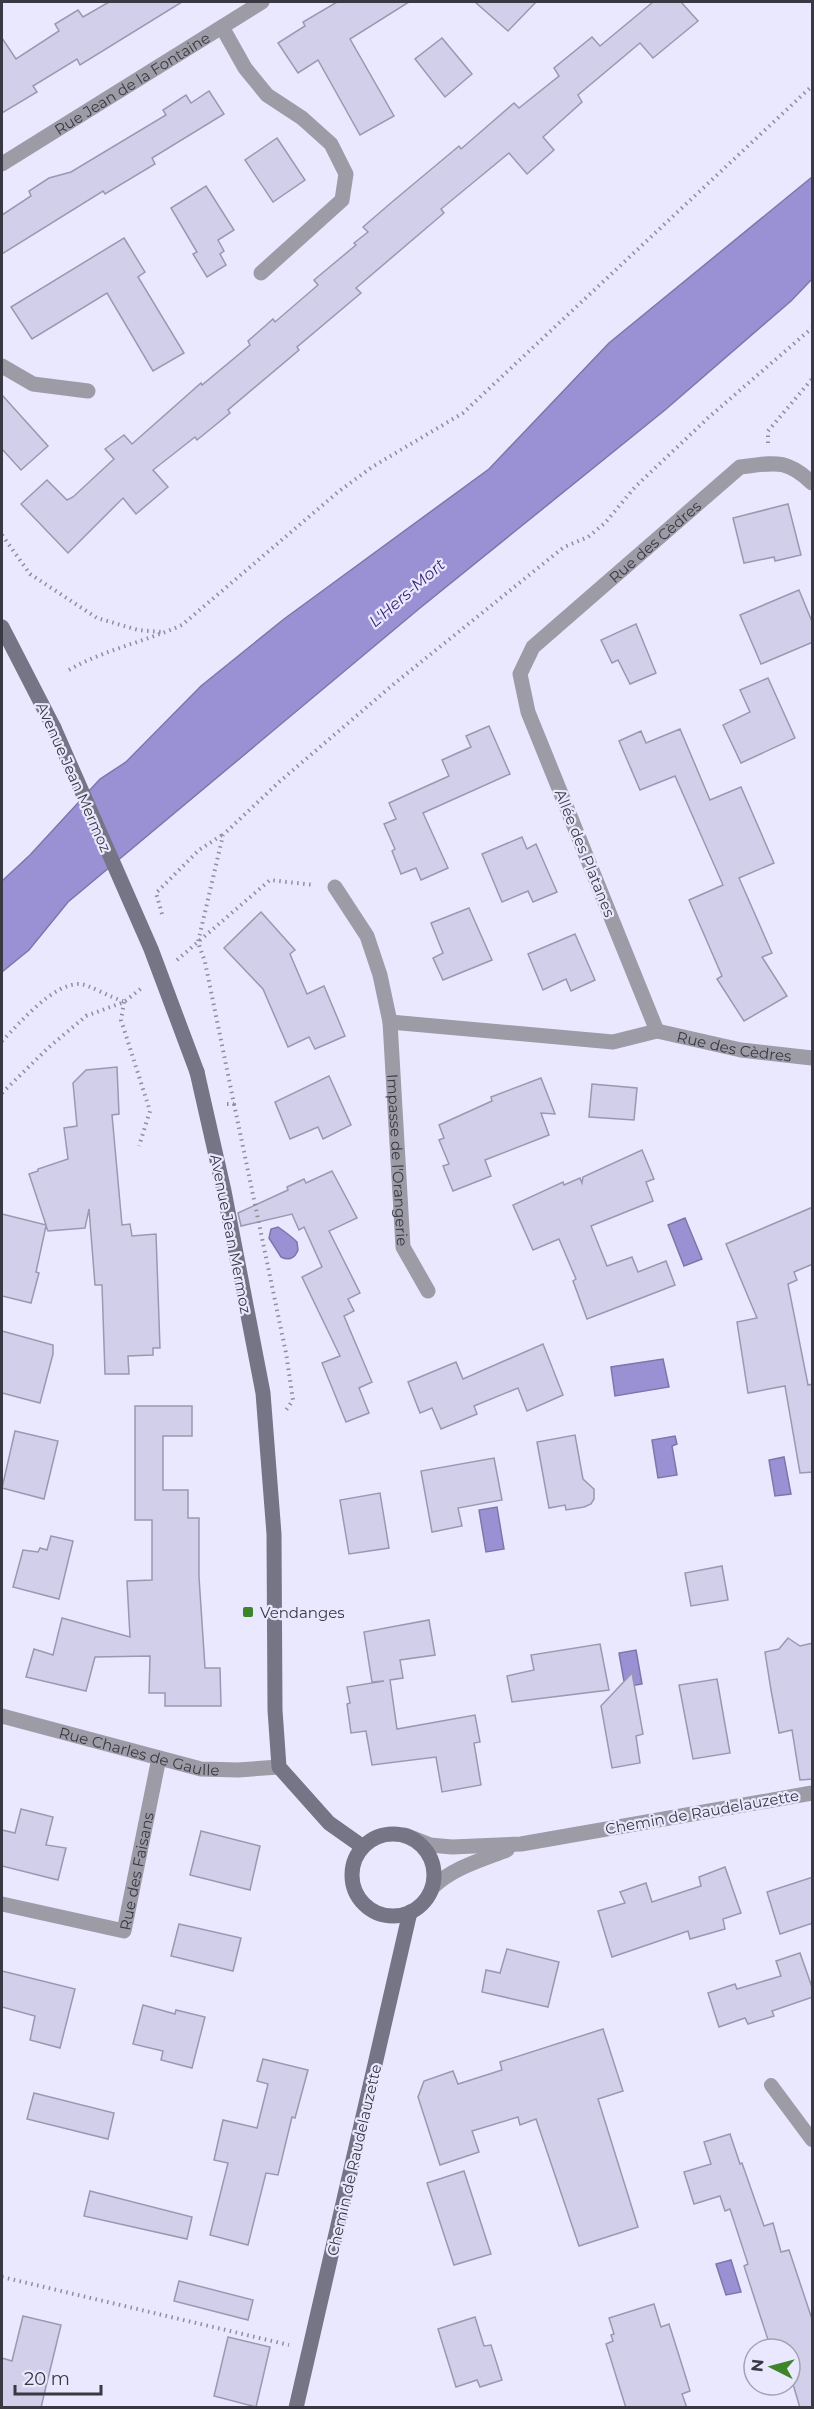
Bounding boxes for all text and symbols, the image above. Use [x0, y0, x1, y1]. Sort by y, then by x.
street label: Rue Jean de la Fontaine [50, 27, 213, 139]
street label: Rue des Cèdres [604, 496, 705, 587]
water label: L'Hers-Mort [365, 555, 449, 631]
street label: Avenue Jean Mermoz [32, 699, 116, 855]
street label: Allée des Platanes [551, 786, 619, 920]
street label: Rue des Cèdres [675, 1026, 792, 1065]
street label: Impasse de l'Orangerie [384, 1073, 412, 1247]
street label: Avenue Jean Mermoz [206, 1153, 256, 1316]
place label: Vendanges [260, 1603, 345, 1622]
marker: Vendanges [241, 1605, 255, 1619]
street label: Rue Charles de Gaulle [57, 1722, 220, 1779]
street label: Chemin de Raudelauzette [604, 1786, 800, 1838]
street label: Rue des Faisans [115, 1810, 157, 1932]
street label: Chemin de Raudelauzette [323, 2062, 385, 2258]
north arrow [742, 2337, 802, 2397]
scale bar [15, 2358, 100, 2396]
text: N [747, 2358, 768, 2373]
text: 20 m [24, 2368, 70, 2390]

